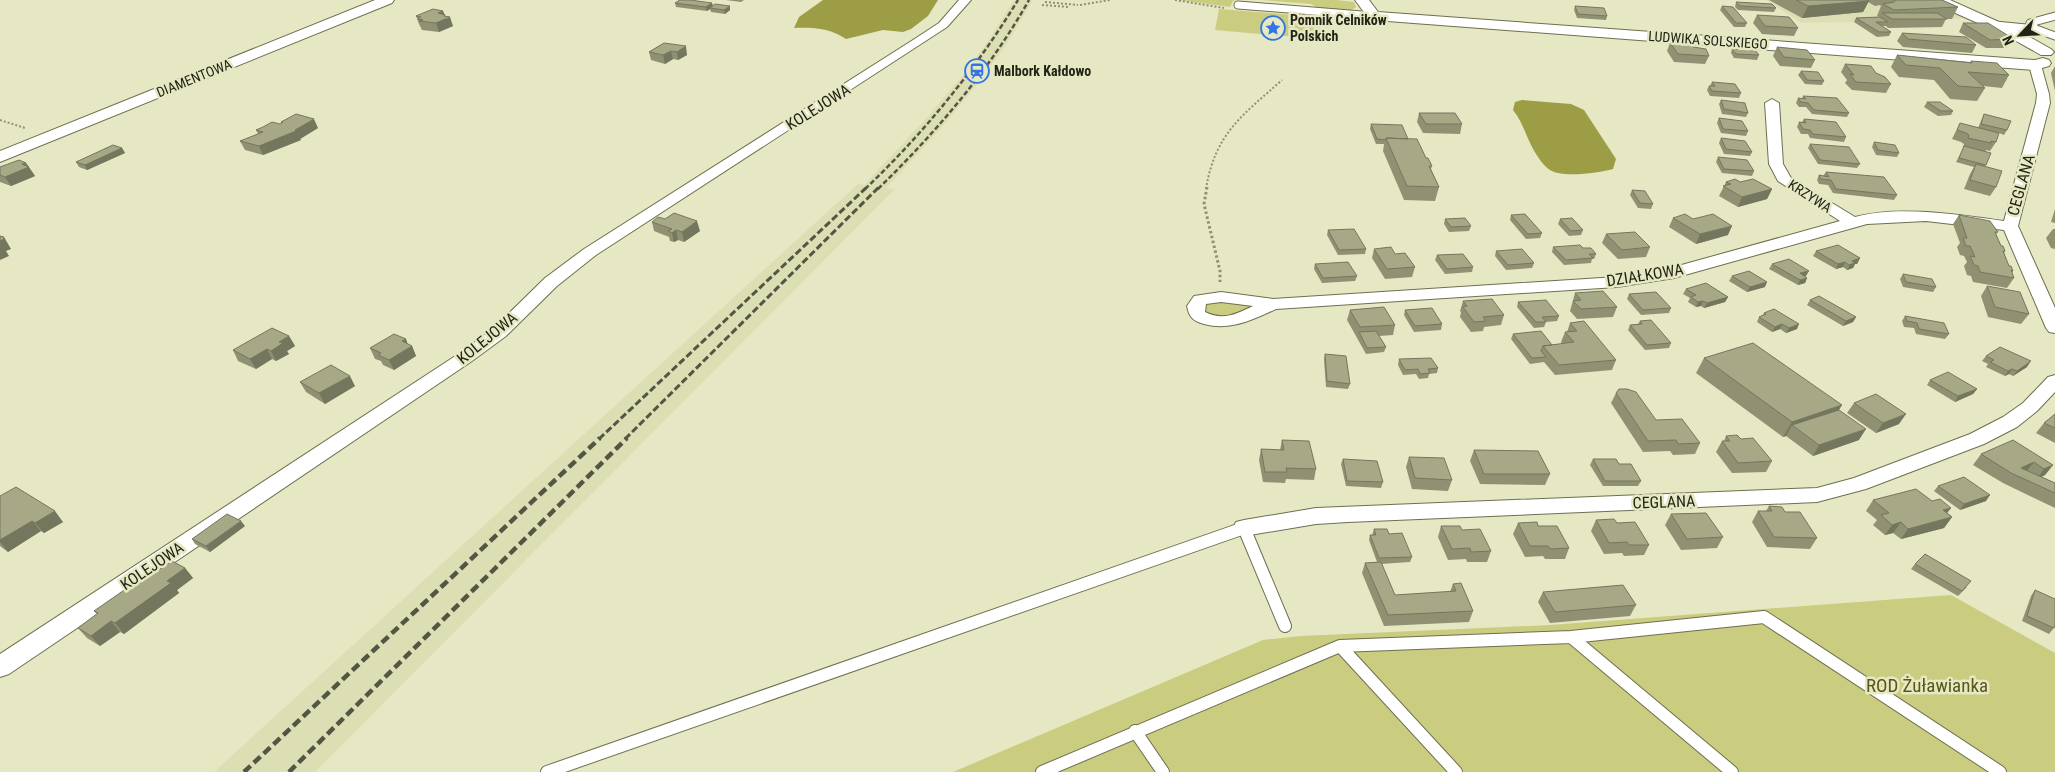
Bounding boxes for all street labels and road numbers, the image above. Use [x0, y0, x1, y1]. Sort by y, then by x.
street label: LUDWIKA SOLSKIEGO [1648, 28, 1768, 52]
street label: DIAMENTOWA [154, 56, 234, 100]
street label: KOLEJOWA [782, 80, 854, 134]
street label: CEGLANA [2003, 152, 2039, 218]
street label: KRZYWA [1785, 176, 1835, 216]
street label: DZIAŁKOWA [1605, 260, 1685, 290]
street label: KOLEJOWA [453, 308, 521, 368]
street label: CEGLANA [1632, 491, 1696, 513]
street label: KOLEJOWA [117, 538, 187, 594]

